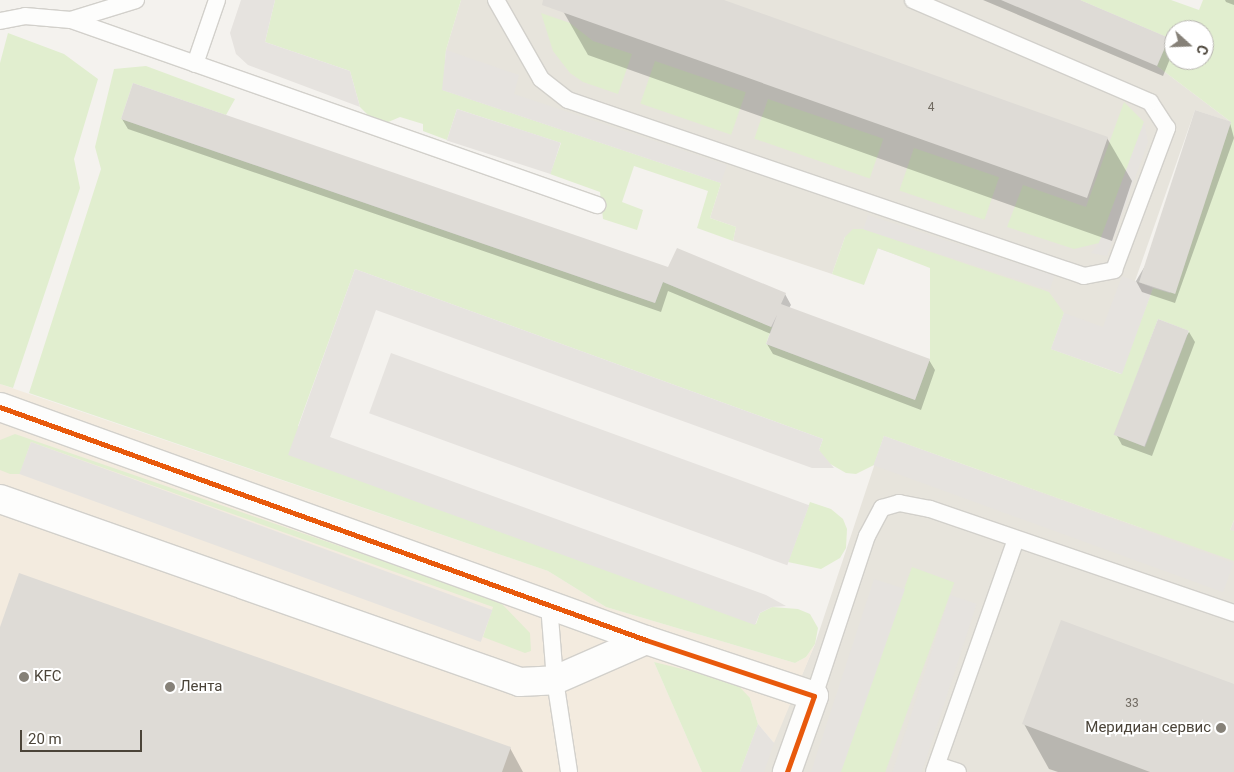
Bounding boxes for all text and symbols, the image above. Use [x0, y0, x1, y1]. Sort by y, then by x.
north arrow [1164, 20, 1214, 70]
text: С [1193, 43, 1211, 57]
house number: 4 [928, 101, 934, 115]
place label: KFC [34, 668, 61, 686]
marker: KFC [18, 671, 30, 683]
place label: Лента [180, 678, 222, 696]
marker: Лента [164, 681, 176, 693]
house number: 33 [1125, 697, 1139, 711]
place label: Меридиан сервис [1085, 719, 1211, 737]
scale bar [22, 720, 145, 752]
marker: Меридиан сервис [1215, 722, 1227, 734]
text: 20 m [28, 730, 62, 748]

